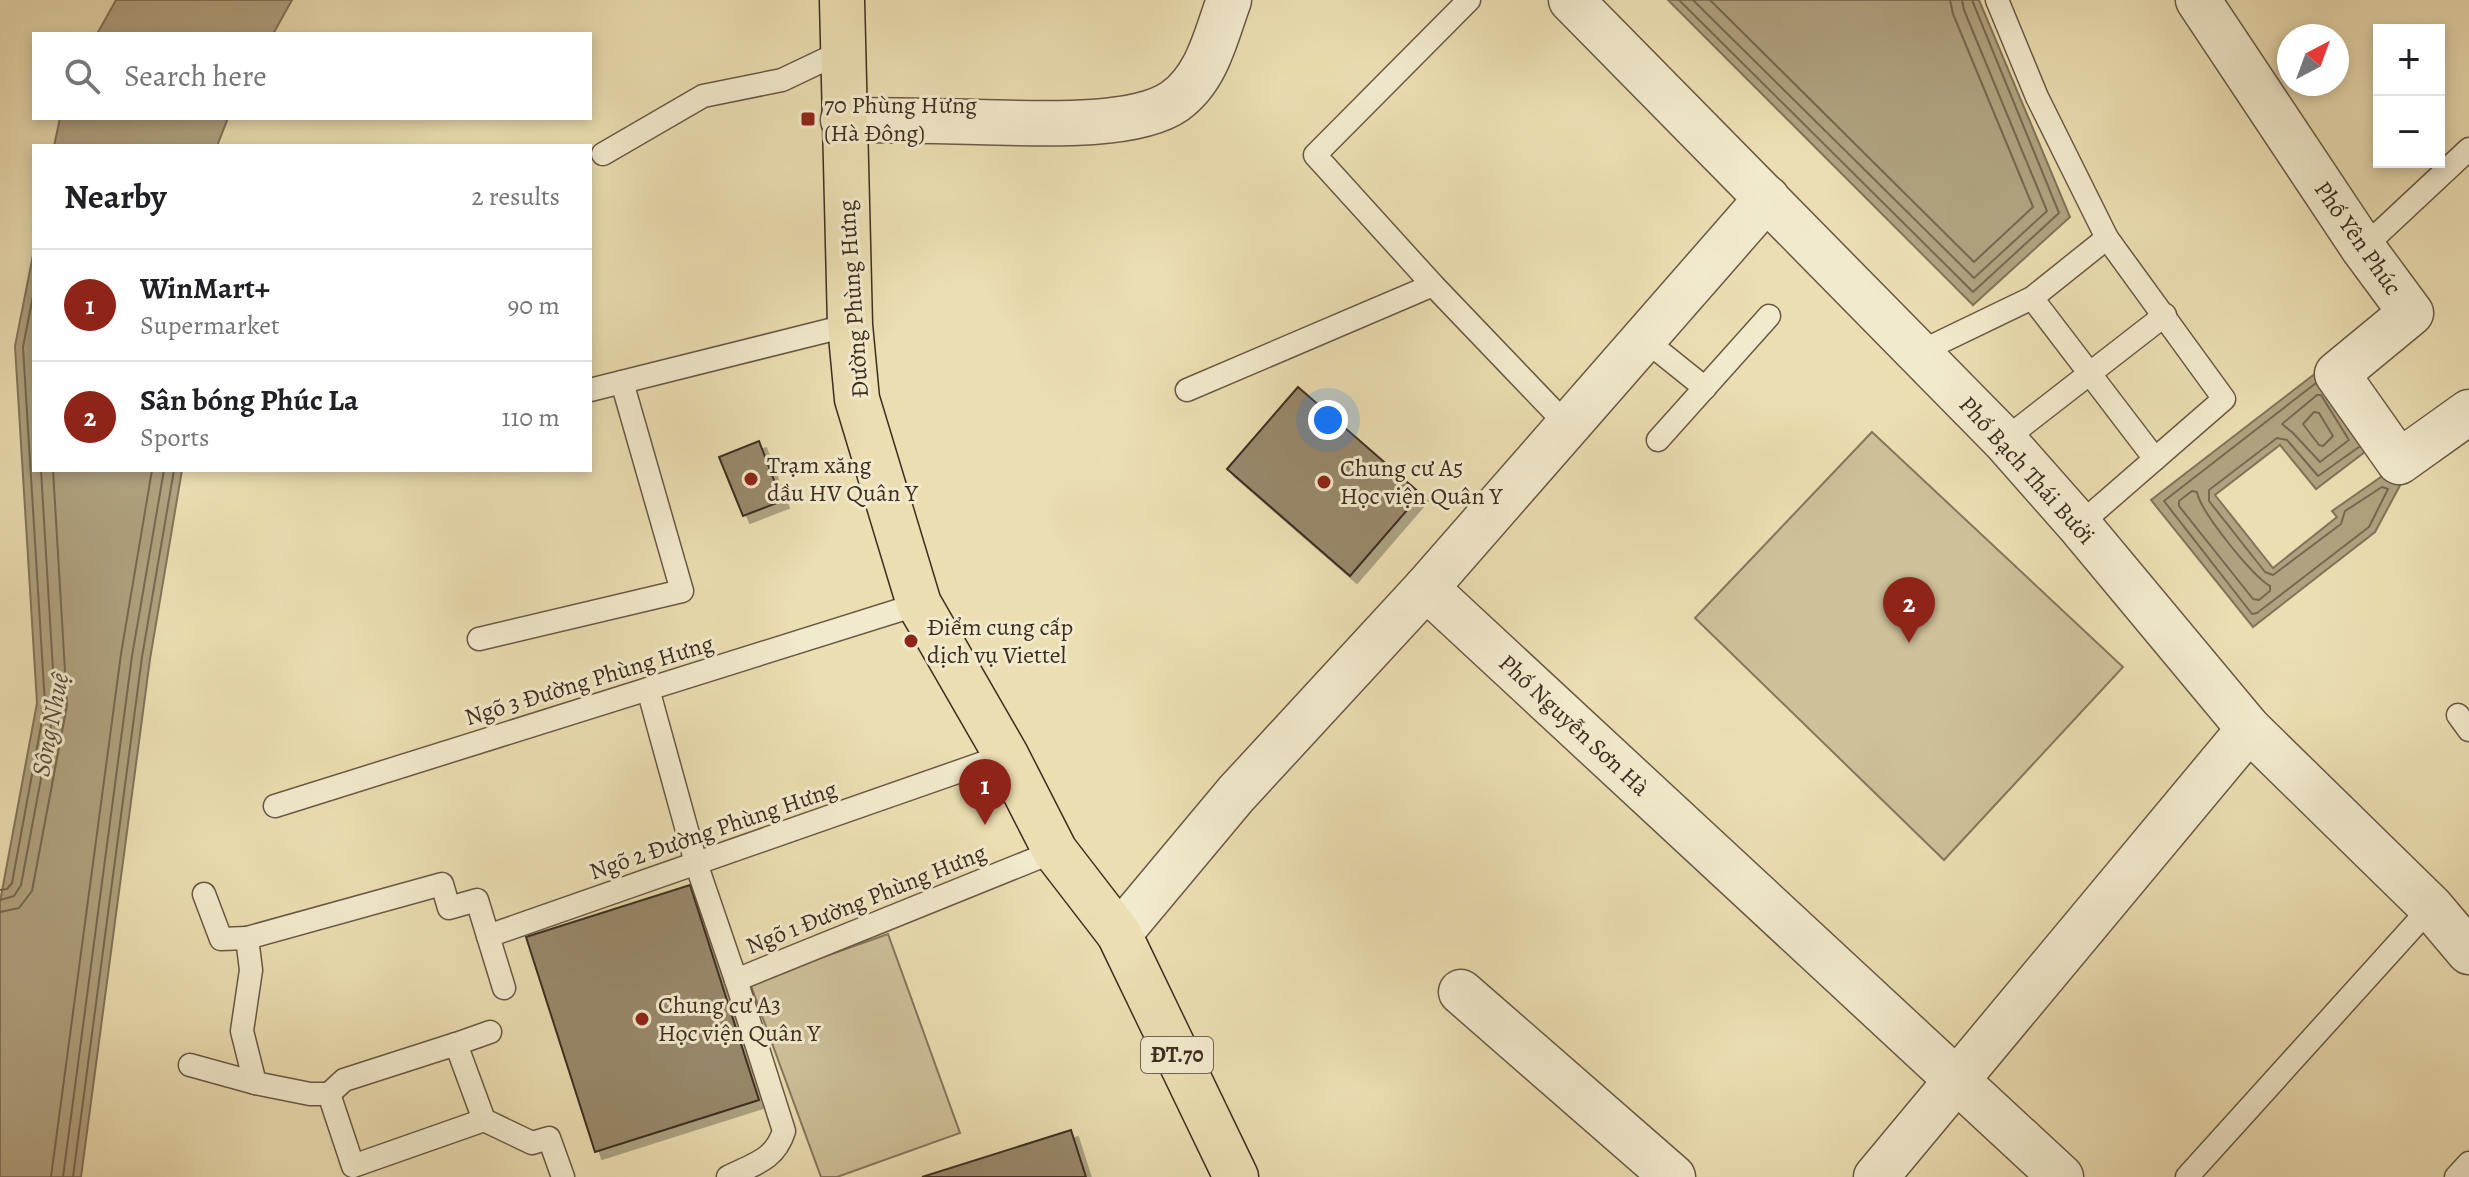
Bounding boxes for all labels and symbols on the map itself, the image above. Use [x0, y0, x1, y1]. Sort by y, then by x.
north arrow [2277, 24, 2349, 96]
place label: 70 Phùng Hưng (Hà Đông) [824, 89, 977, 149]
marker: 70 Phùng Hưng (Hà Đông) [799, 110, 817, 128]
street label: Phố Yên Phúc [2307, 175, 2409, 301]
street label: Đường Phùng Hưng [830, 199, 876, 399]
street label: Phố Bạch Thái Bưởi [1952, 389, 2102, 551]
your location [1308, 400, 1348, 440]
place label: Trạm xăng dầu HV Quân Y [767, 449, 919, 509]
place label: Chung cư A5 Học viện Quân Y [1340, 452, 1503, 512]
marker: Trạm xăng dầu HV Quân Y [742, 470, 760, 488]
marker: Chung cư A5 Học viện Quân Y [1315, 473, 1333, 491]
pin: 2 [1883, 577, 1935, 643]
place label: Điểm cung cấp dịch vụ Viettel [927, 611, 1073, 671]
street label: Ngõ 3 Đường Phùng Hưng [461, 627, 717, 733]
marker: Điểm cung cấp dịch vụ Viettel [902, 632, 920, 650]
street label: Phố Nguyễn Sơn Hà [1492, 647, 1657, 804]
water label: Sông Nhuệ [23, 668, 78, 779]
pin: 1 [959, 759, 1011, 825]
street label: Ngõ 2 Đường Phùng Hưng [585, 773, 841, 887]
street label: Ngõ 1 Đường Phùng Hưng [741, 836, 991, 962]
place label: Chung cư A3 Học viện Quân Y [658, 989, 821, 1049]
marker: Chung cư A3 Học viện Quân Y [633, 1010, 651, 1028]
road number: ĐT.70 [1141, 1037, 1213, 1073]

